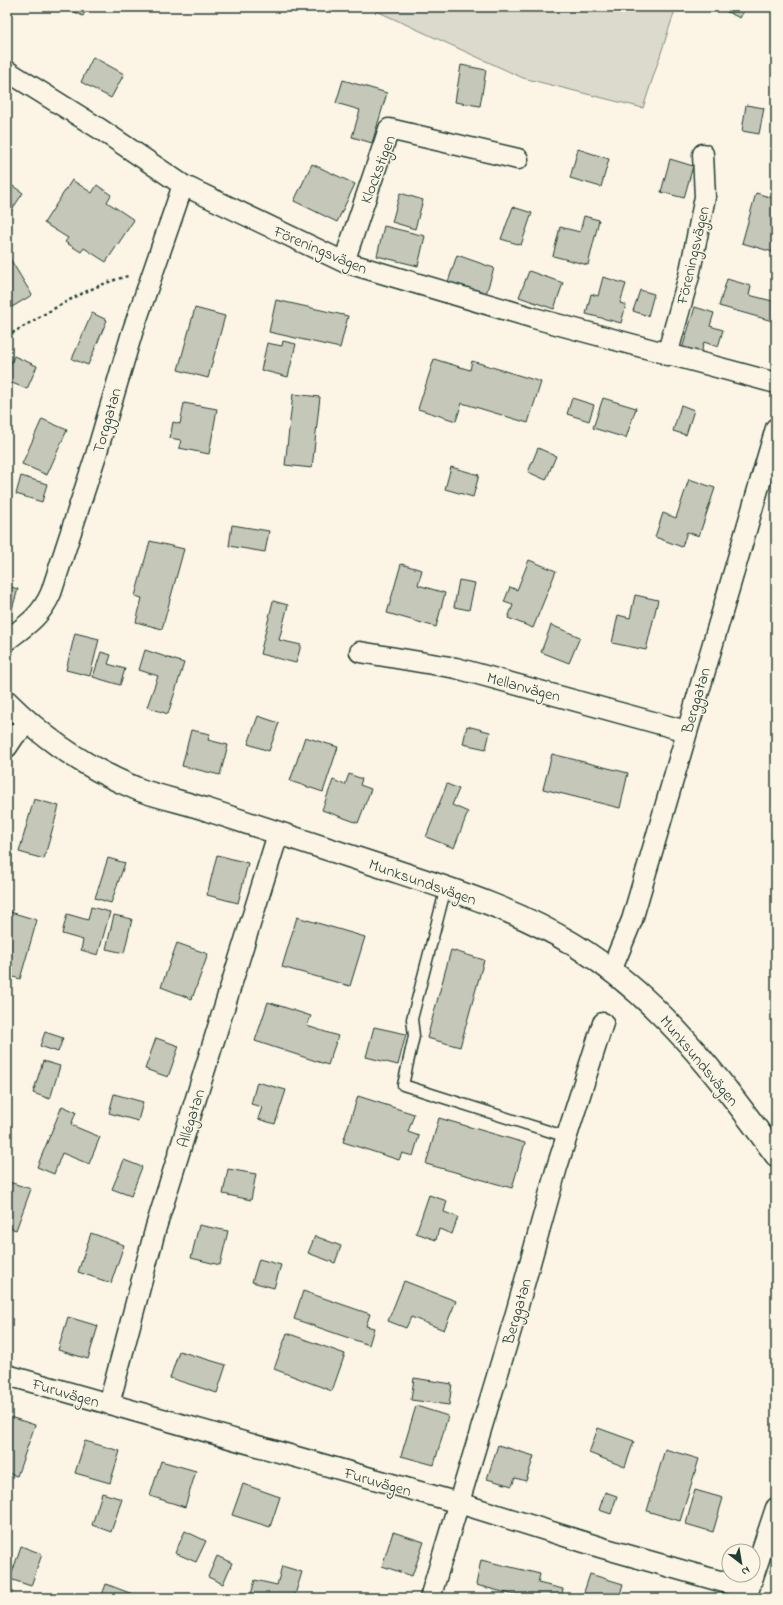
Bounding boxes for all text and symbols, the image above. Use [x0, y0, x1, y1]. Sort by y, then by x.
street label: Klockstigen [355, 132, 403, 207]
street label: Föreningsvägen [671, 204, 717, 308]
street label: Föreningsvägen [269, 220, 371, 281]
street label: Torggatan [87, 385, 129, 456]
street label: Berggatan [676, 665, 718, 737]
street label: Mellanvägen [484, 667, 563, 709]
street label: Munksundsvägen [365, 853, 480, 913]
street label: Munksundsvägen [653, 1010, 744, 1112]
street label: Allégatan [172, 1086, 212, 1151]
street label: Berggatan [497, 1276, 539, 1348]
street label: Furuvägen [28, 1373, 102, 1415]
street label: Furuvägen [340, 1462, 414, 1504]
north arrow [721, 1543, 761, 1583]
text: N [738, 1562, 753, 1579]

